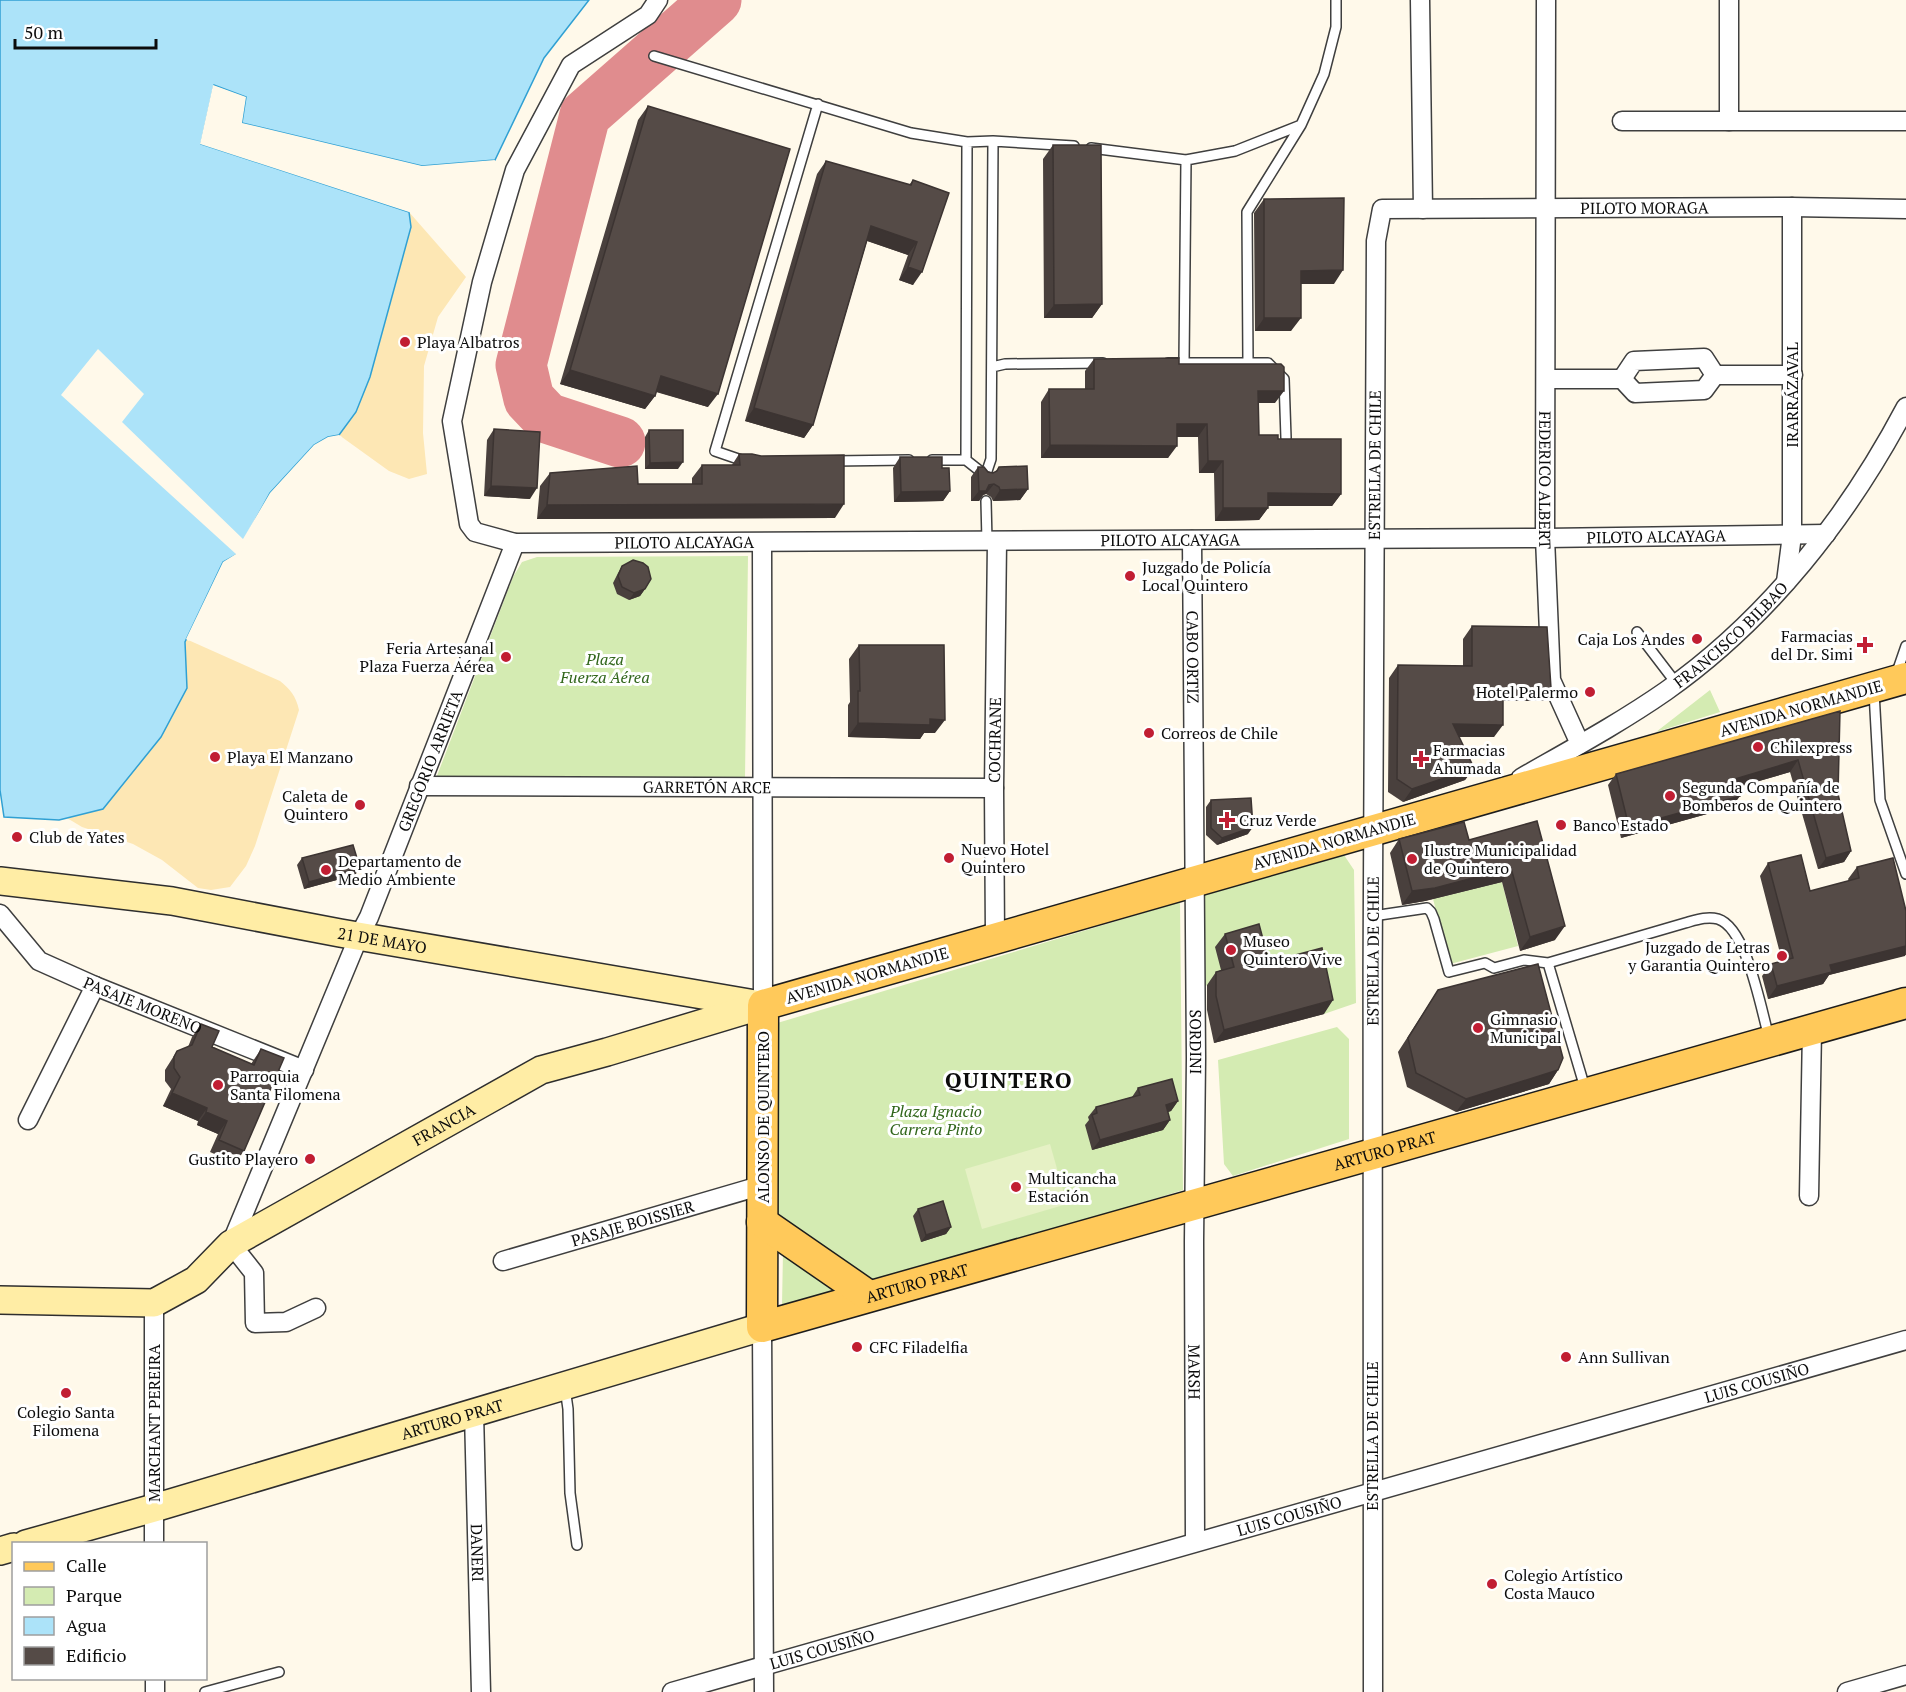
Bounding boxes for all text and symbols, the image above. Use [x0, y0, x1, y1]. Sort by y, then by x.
scale bar [15, 12, 156, 50]
text: 50 m [24, 20, 64, 44]
street label: PILOTO MORAGA [1580, 196, 1709, 219]
place label: Playa Albatros [417, 331, 520, 353]
marker: Playa Albatros [398, 335, 412, 349]
street label: IRARRÁZAVAL [1781, 342, 1803, 448]
street label: ESTRELLA DE CHILE [1363, 390, 1386, 540]
street label: FEDERICO ALBERT [1534, 411, 1556, 550]
street label: PILOTO ALCAYAGA [1586, 524, 1726, 548]
street label: PILOTO ALCAYAGA [1100, 528, 1240, 551]
street label: PILOTO ALCAYAGA [614, 531, 754, 554]
place label: Juzgado de Policía Local Quintero [1142, 556, 1271, 596]
marker: Juzgado de Policía Local Quintero [1123, 569, 1137, 583]
street label: FRANCISCO BILBAO [1669, 577, 1793, 693]
street label: CABO ORTIZ [1182, 610, 1204, 704]
place label: Farmacias del Dr. Simi [1771, 625, 1853, 665]
place label: Caja Los Andes [1578, 628, 1685, 650]
marker: Caja Los Andes [1690, 632, 1704, 646]
place label: Feria Artesanal Plaza Fuerza Aérea [360, 637, 494, 677]
marker: Farmacias del Dr. Simi [1858, 638, 1872, 652]
park label: Plaza Fuerza Aérea [559, 648, 650, 688]
marker: Feria Artesanal Plaza Fuerza Aérea [499, 650, 513, 664]
street label: AVENIDA NORMANDIE [1717, 674, 1885, 742]
place label: Hotel Palermo [1476, 681, 1578, 703]
marker: Hotel Palermo [1583, 685, 1597, 699]
street label: GREGORIO ARRIETA [392, 686, 468, 835]
street label: COCHRANE [983, 697, 1006, 783]
place label: Correos de Chile [1161, 722, 1278, 744]
marker: Correos de Chile [1142, 726, 1156, 740]
place label: Chilexpress [1770, 736, 1853, 758]
place label: Farmacias Ahumada [1433, 739, 1505, 779]
marker: Chilexpress [1751, 740, 1765, 754]
place label: Playa El Manzano [227, 746, 353, 768]
marker: Playa El Manzano [208, 750, 222, 764]
marker: Farmacias Ahumada [1414, 752, 1428, 766]
street label: GARRETÓN ARCE [643, 776, 771, 798]
place label: Segunda Compañía de Bomberos de Quintero [1682, 776, 1842, 816]
place label: Caleta de Quintero [282, 785, 348, 825]
marker: Segunda Compañía de Bomberos de Quintero [1663, 789, 1677, 803]
marker: Caleta de Quintero [353, 798, 367, 812]
street label: AVENIDA NORMANDIE [1250, 807, 1418, 875]
place label: Cruz Verde [1239, 809, 1316, 831]
marker: Cruz Verde [1220, 813, 1234, 827]
place label: Banco Estado [1573, 814, 1668, 836]
marker: Banco Estado [1554, 818, 1568, 832]
place label: Club de Yates [29, 826, 125, 848]
marker: Club de Yates [10, 830, 24, 844]
place label: Nuevo Hotel Quintero [961, 838, 1050, 878]
place label: Ilustre Municipalidad de Quintero [1424, 839, 1577, 879]
place label: Departamento de Medio Ambiente [338, 850, 462, 890]
marker: Nuevo Hotel Quintero [942, 851, 956, 865]
marker: Ilustre Municipalidad de Quintero [1405, 852, 1419, 866]
marker: Departamento de Medio Ambiente [319, 863, 333, 877]
street label: ESTRELLA DE CHILE [1362, 876, 1384, 1026]
street label: 21 DE MAYO [336, 922, 429, 959]
place label: Museo Quintero Vive [1243, 930, 1342, 970]
place label: Juzgado de Letras y Garantia Quintero [1627, 936, 1770, 976]
street label: AVENIDA NORMANDIE [783, 941, 951, 1009]
marker: Museo Quintero Vive [1224, 943, 1238, 957]
marker: Juzgado de Letras y Garantia Quintero [1775, 949, 1789, 963]
street label: PASAJE MORENO [80, 971, 206, 1039]
place label: Gimnasio Municipal [1490, 1008, 1562, 1048]
street label: SORDINI [1185, 1009, 1207, 1075]
marker: Gimnasio Municipal [1471, 1021, 1485, 1035]
street label: ALONSO DE QUINTERO [752, 1031, 774, 1203]
place label: Parroquia Santa Filomena [230, 1065, 341, 1105]
district label: QUINTERO [945, 1065, 1073, 1094]
marker: Parroquia Santa Filomena [211, 1078, 225, 1092]
street label: FRANCIA [408, 1098, 479, 1151]
park label: Plaza Ignacio Carrera Pinto [889, 1100, 982, 1140]
street label: ARTURO PRAT [1331, 1126, 1439, 1176]
place label: Gustito Playero [188, 1148, 298, 1170]
marker: Gustito Playero [303, 1152, 317, 1166]
place label: Multicancha Estación [1028, 1167, 1117, 1207]
marker: Multicancha Estación [1009, 1180, 1023, 1194]
street label: PASAJE BOISSIER [568, 1195, 697, 1252]
street label: ARTURO PRAT [863, 1258, 971, 1308]
place label: CFC Filadelfia [869, 1336, 968, 1358]
marker: CFC Filadelfia [850, 1340, 864, 1354]
street label: MARCHANT PEREIRA [143, 1344, 165, 1502]
street label: MARSH [1183, 1344, 1206, 1400]
place label: Ann Sullivan [1578, 1346, 1670, 1368]
marker: Ann Sullivan [1559, 1350, 1573, 1364]
street label: LUIS COUSIÑO [1702, 1357, 1812, 1408]
street label: ESTRELLA DE CHILE [1361, 1361, 1383, 1511]
marker: Colegio Santa Filomena [59, 1386, 73, 1400]
street label: ARTURO PRAT [398, 1394, 506, 1445]
place label: Colegio Santa Filomena [17, 1401, 115, 1441]
street label: LUIS COUSIÑO [1234, 1491, 1344, 1541]
street label: DANERI [466, 1524, 489, 1582]
legend [12, 1542, 207, 1680]
text: Calle [66, 1553, 107, 1577]
place label: Colegio Artístico Costa Mauco [1504, 1564, 1623, 1604]
marker: Colegio Artístico Costa Mauco [1485, 1577, 1499, 1591]
text: Parque [66, 1583, 122, 1607]
text: Agua [66, 1613, 107, 1637]
street label: LUIS COUSIÑO [767, 1624, 877, 1675]
text: Edificio [66, 1643, 126, 1667]

